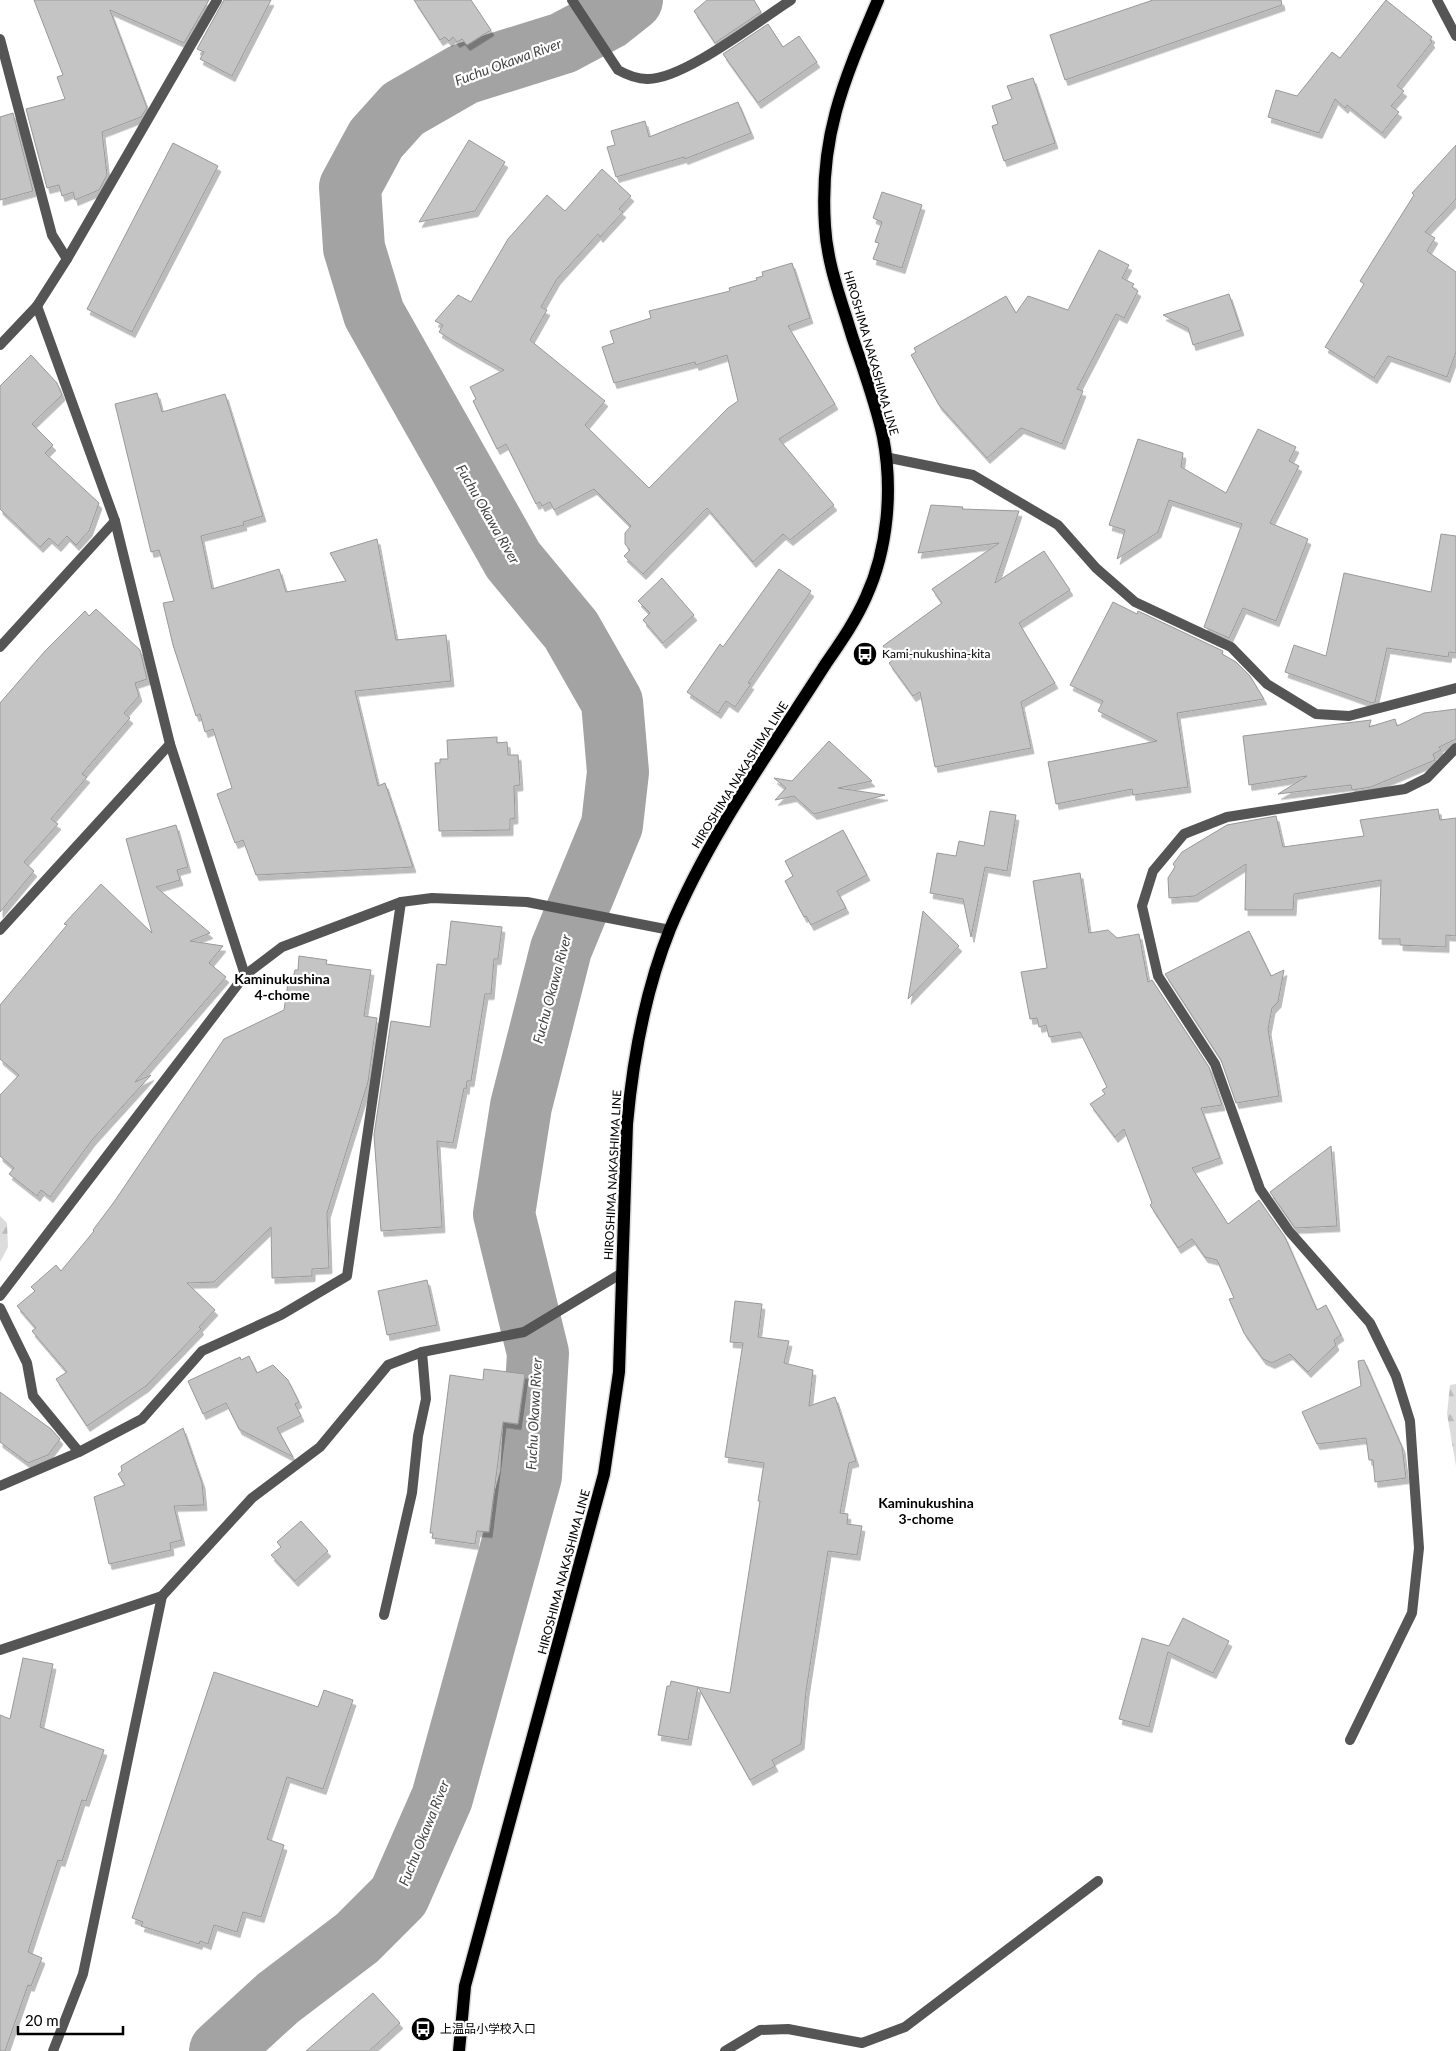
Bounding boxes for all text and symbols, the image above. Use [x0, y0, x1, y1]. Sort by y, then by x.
water label: Fuchu Okawa River [452, 34, 564, 89]
street label: HIROSHIMA NAKASHIMA LINE [841, 269, 902, 437]
water label: Fuchu Okawa River [453, 461, 524, 567]
bus stop icon: Kami-nukushina-kita [852, 641, 878, 667]
place label: Kami-nukushina-kita [882, 646, 990, 661]
street label: HIROSHIMA NAKASHIMA LINE [688, 698, 791, 851]
water label: Fuchu Okawa River [529, 932, 574, 1045]
district label: Kaminukushina 4-chome [234, 970, 330, 1003]
street label: HIROSHIMA NAKASHIMA LINE [601, 1089, 624, 1260]
water label: Fuchu Okawa River [522, 1357, 545, 1470]
street label: HIROSHIMA NAKASHIMA LINE [534, 1488, 593, 1656]
district label: Kaminukushina 3-chome [878, 1494, 974, 1527]
water label: Fuchu Okawa River [395, 1777, 453, 1888]
scale bar [18, 2004, 122, 2036]
text: 20 m [25, 2011, 59, 2029]
bus stop icon: 上温品小学校入口 [410, 2016, 436, 2042]
place label: 上温品小学校入口 [440, 2021, 536, 2036]

